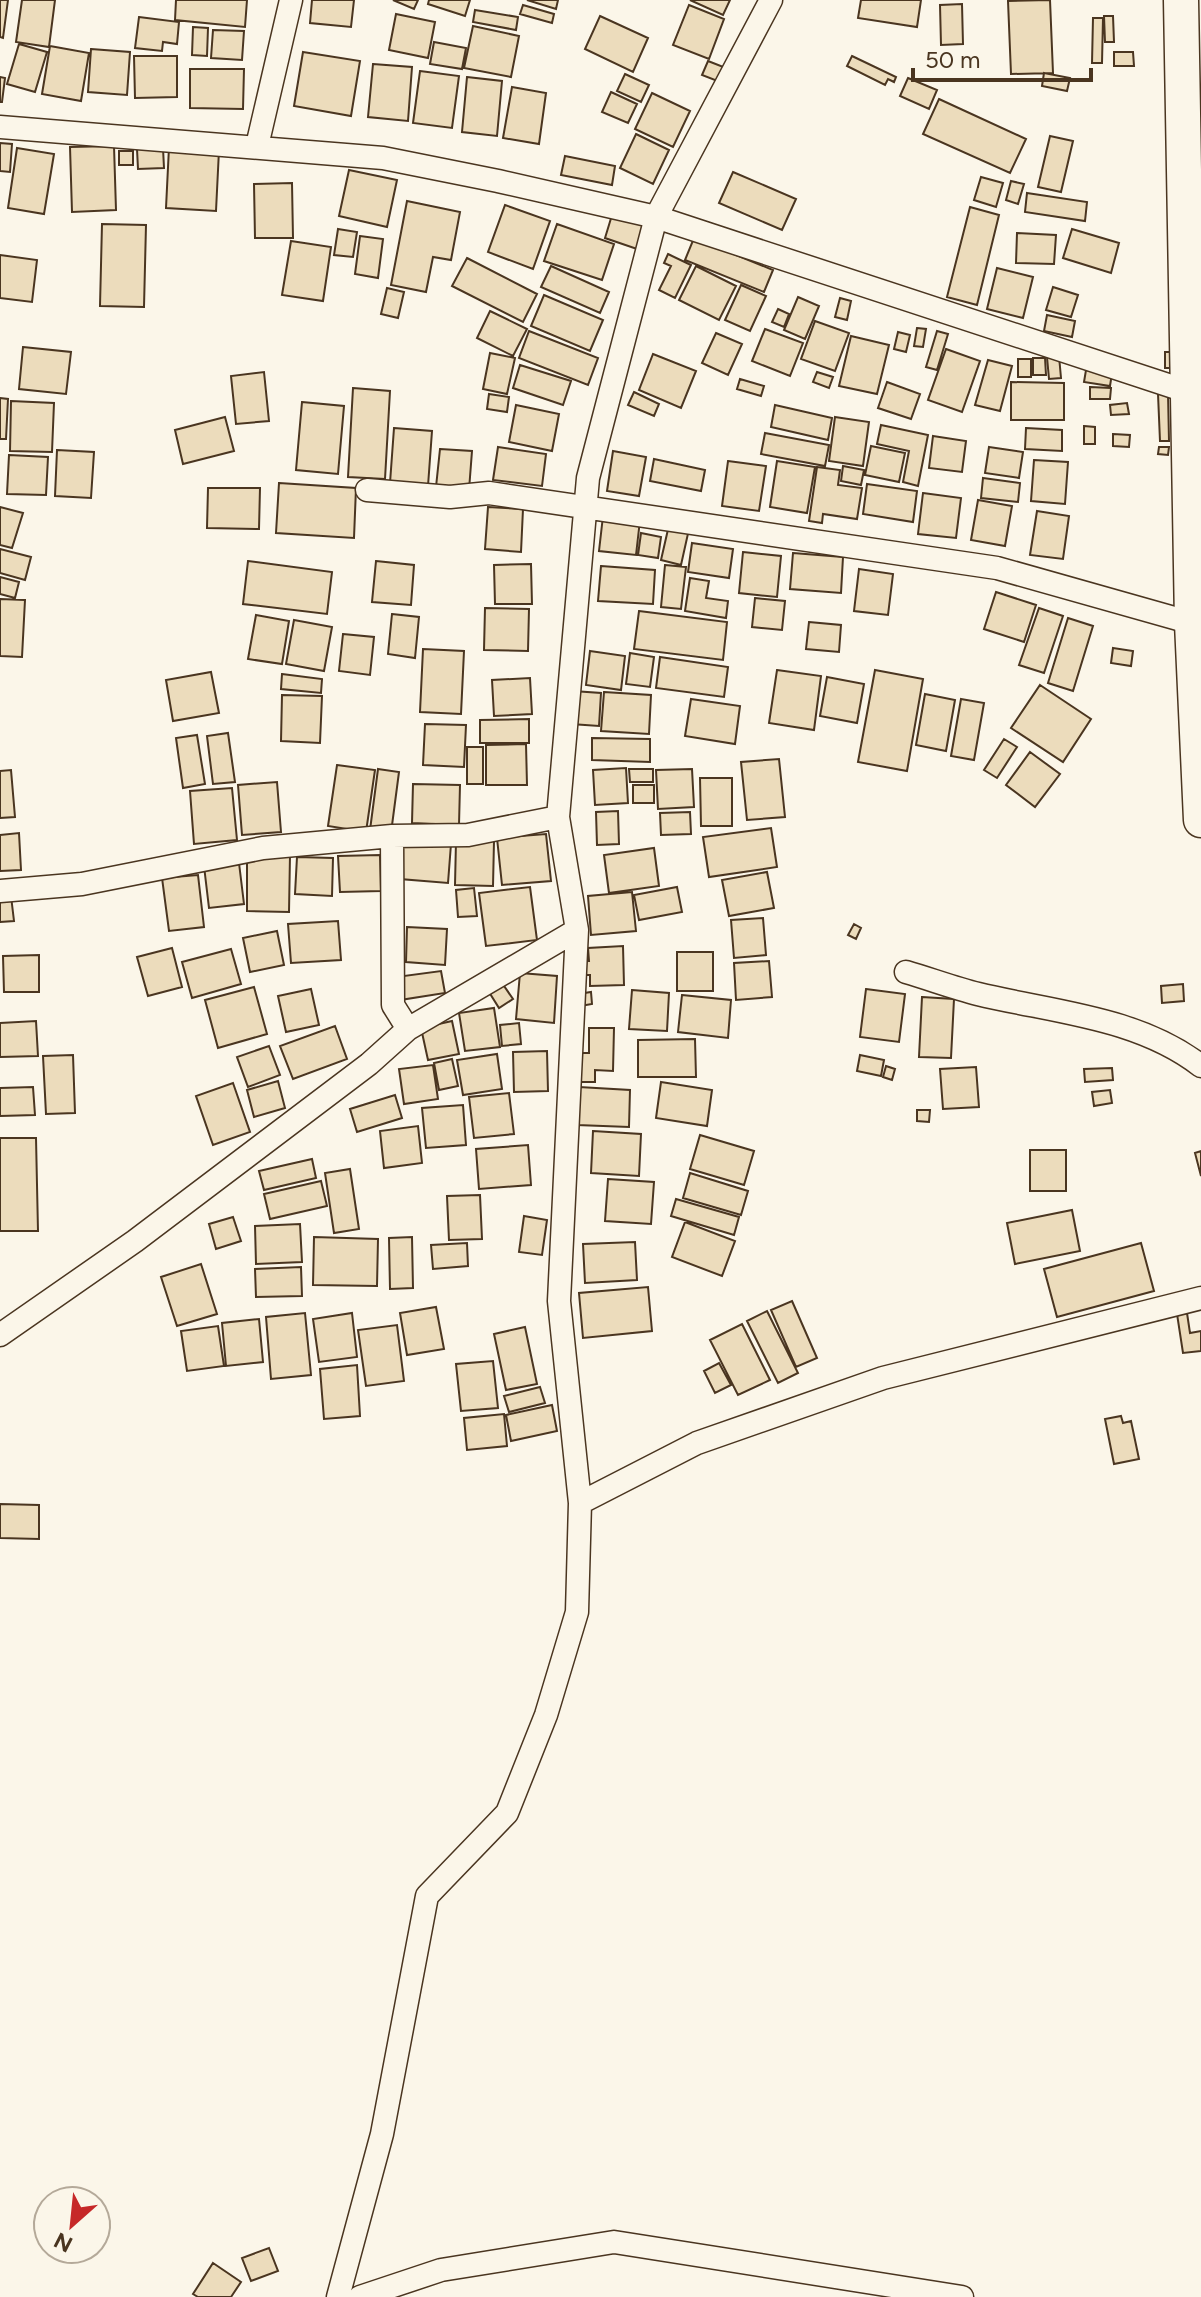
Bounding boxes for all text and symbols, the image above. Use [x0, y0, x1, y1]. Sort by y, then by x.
scale bar [913, 32, 1091, 82]
text: 50 m [925, 45, 981, 74]
north arrow [32, 2185, 112, 2265]
text: N [49, 2226, 77, 2258]

